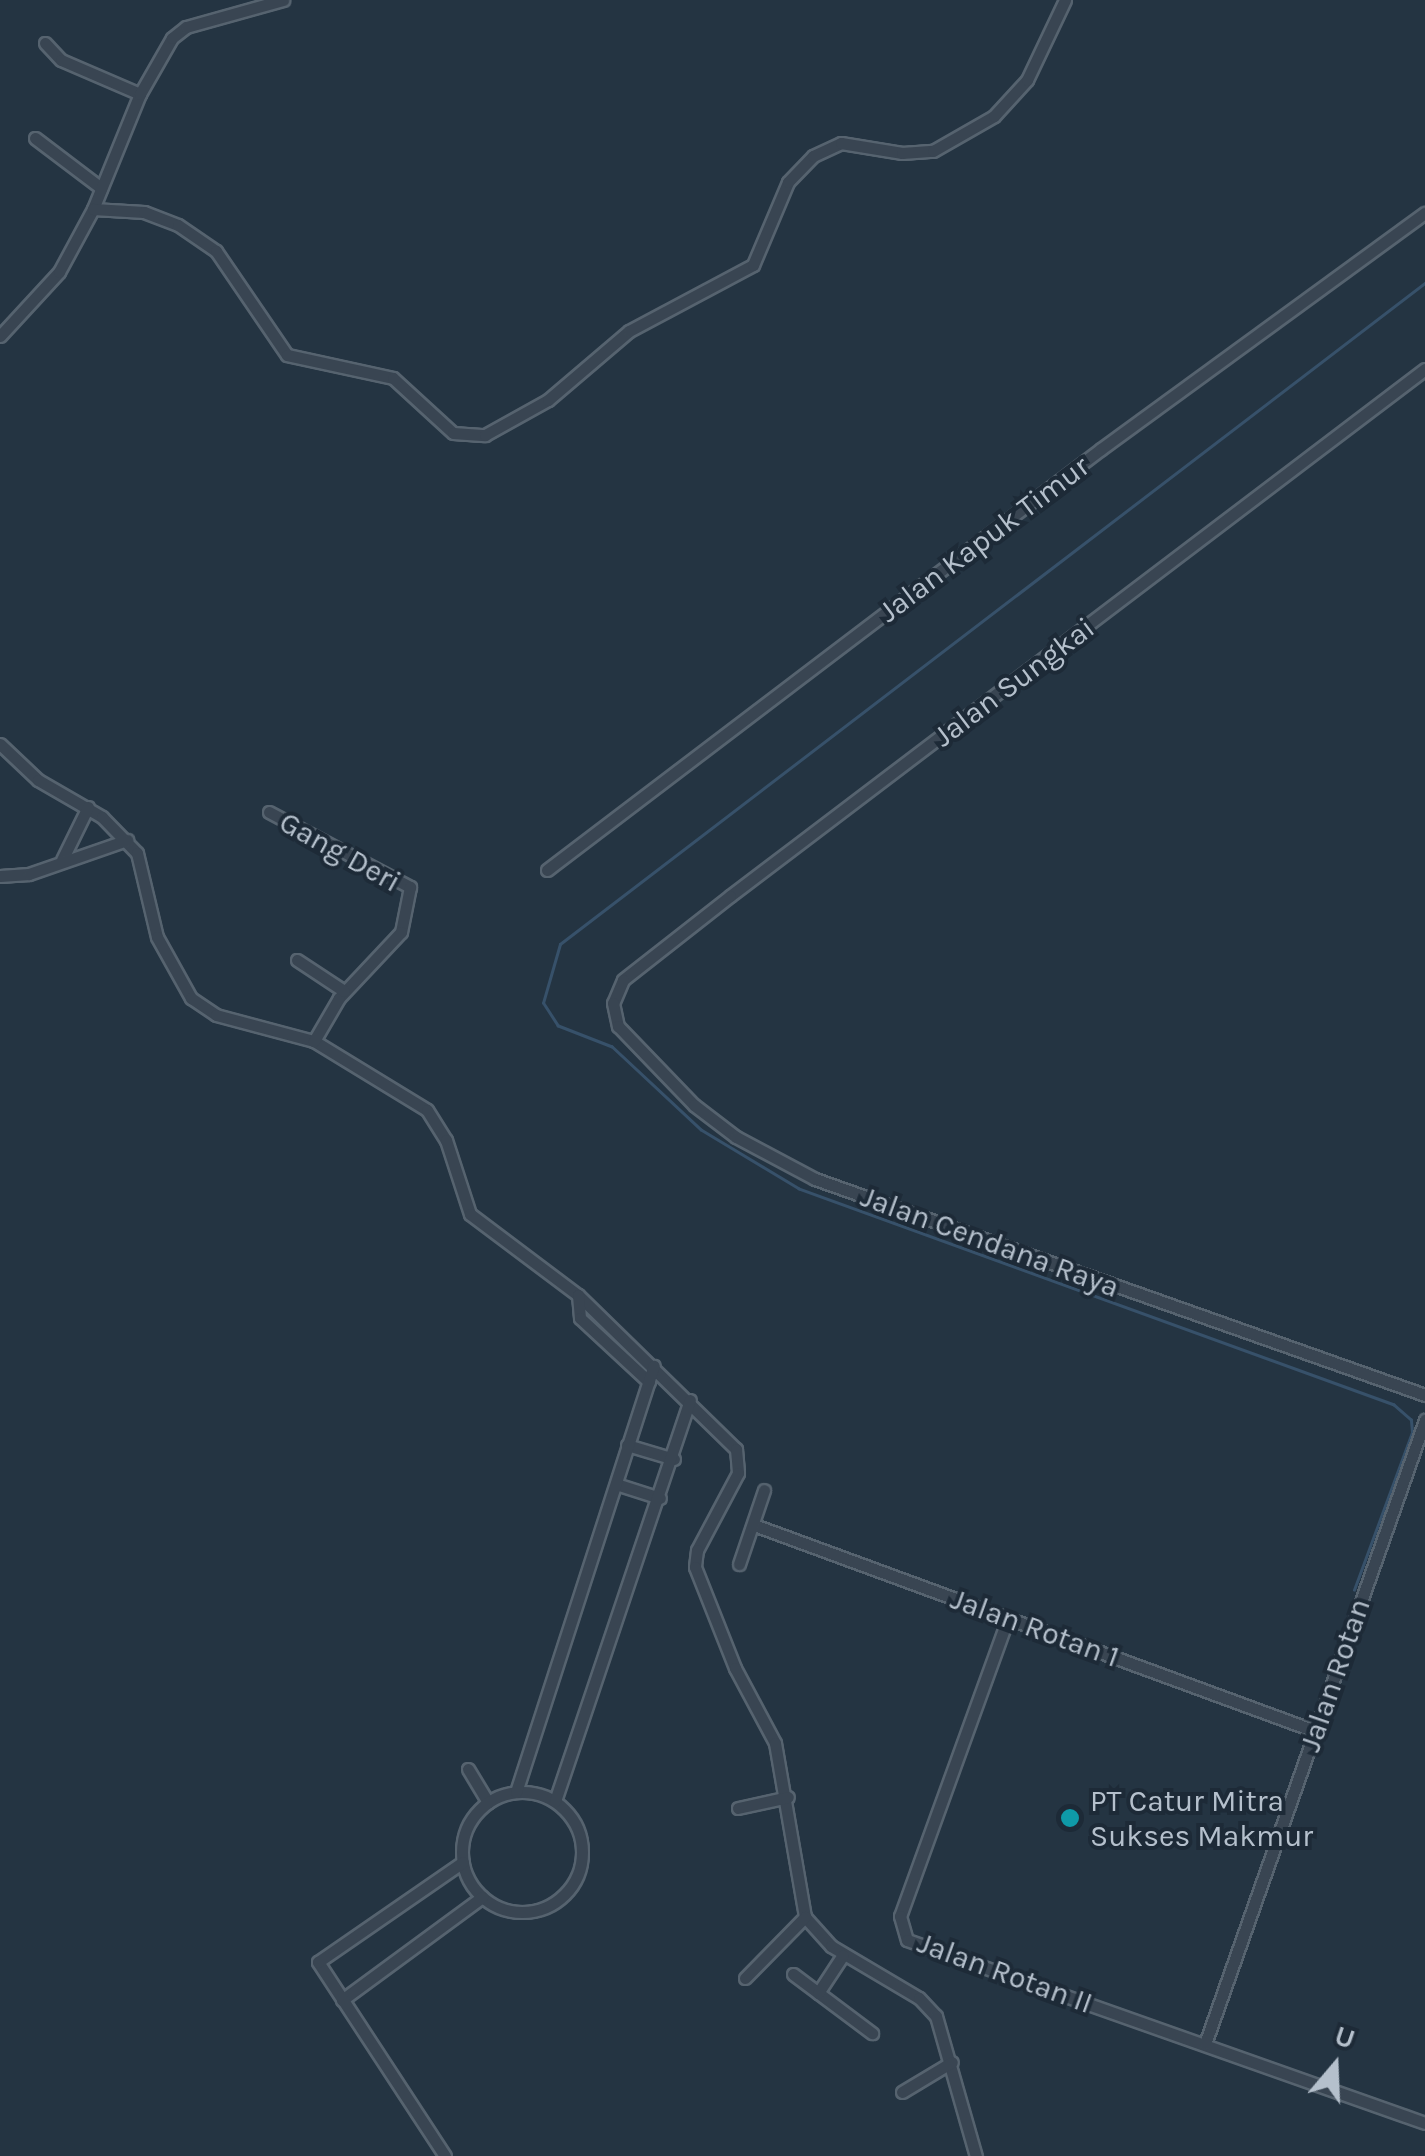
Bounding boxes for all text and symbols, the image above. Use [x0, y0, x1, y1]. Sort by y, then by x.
street label: Jalan Kapuk Timur [872, 448, 1096, 630]
street label: Jalan Sungkai [926, 610, 1102, 754]
street label: Gang Deri [273, 804, 407, 900]
street label: Jalan Cendana Raya [856, 1179, 1124, 1305]
street label: Jalan Rotan 1 [946, 1581, 1124, 1675]
street label: Jalan Rotan [1292, 1594, 1378, 1756]
place label: PT Catur Mitra Sukses Makmur [1090, 1783, 1313, 1854]
marker: PT Catur Mitra Sukses Makmur [1059, 1807, 1081, 1829]
street label: Jalan Rotan II [913, 1925, 1097, 2021]
north arrow [1285, 2016, 1385, 2116]
text: U [1330, 2018, 1359, 2056]

